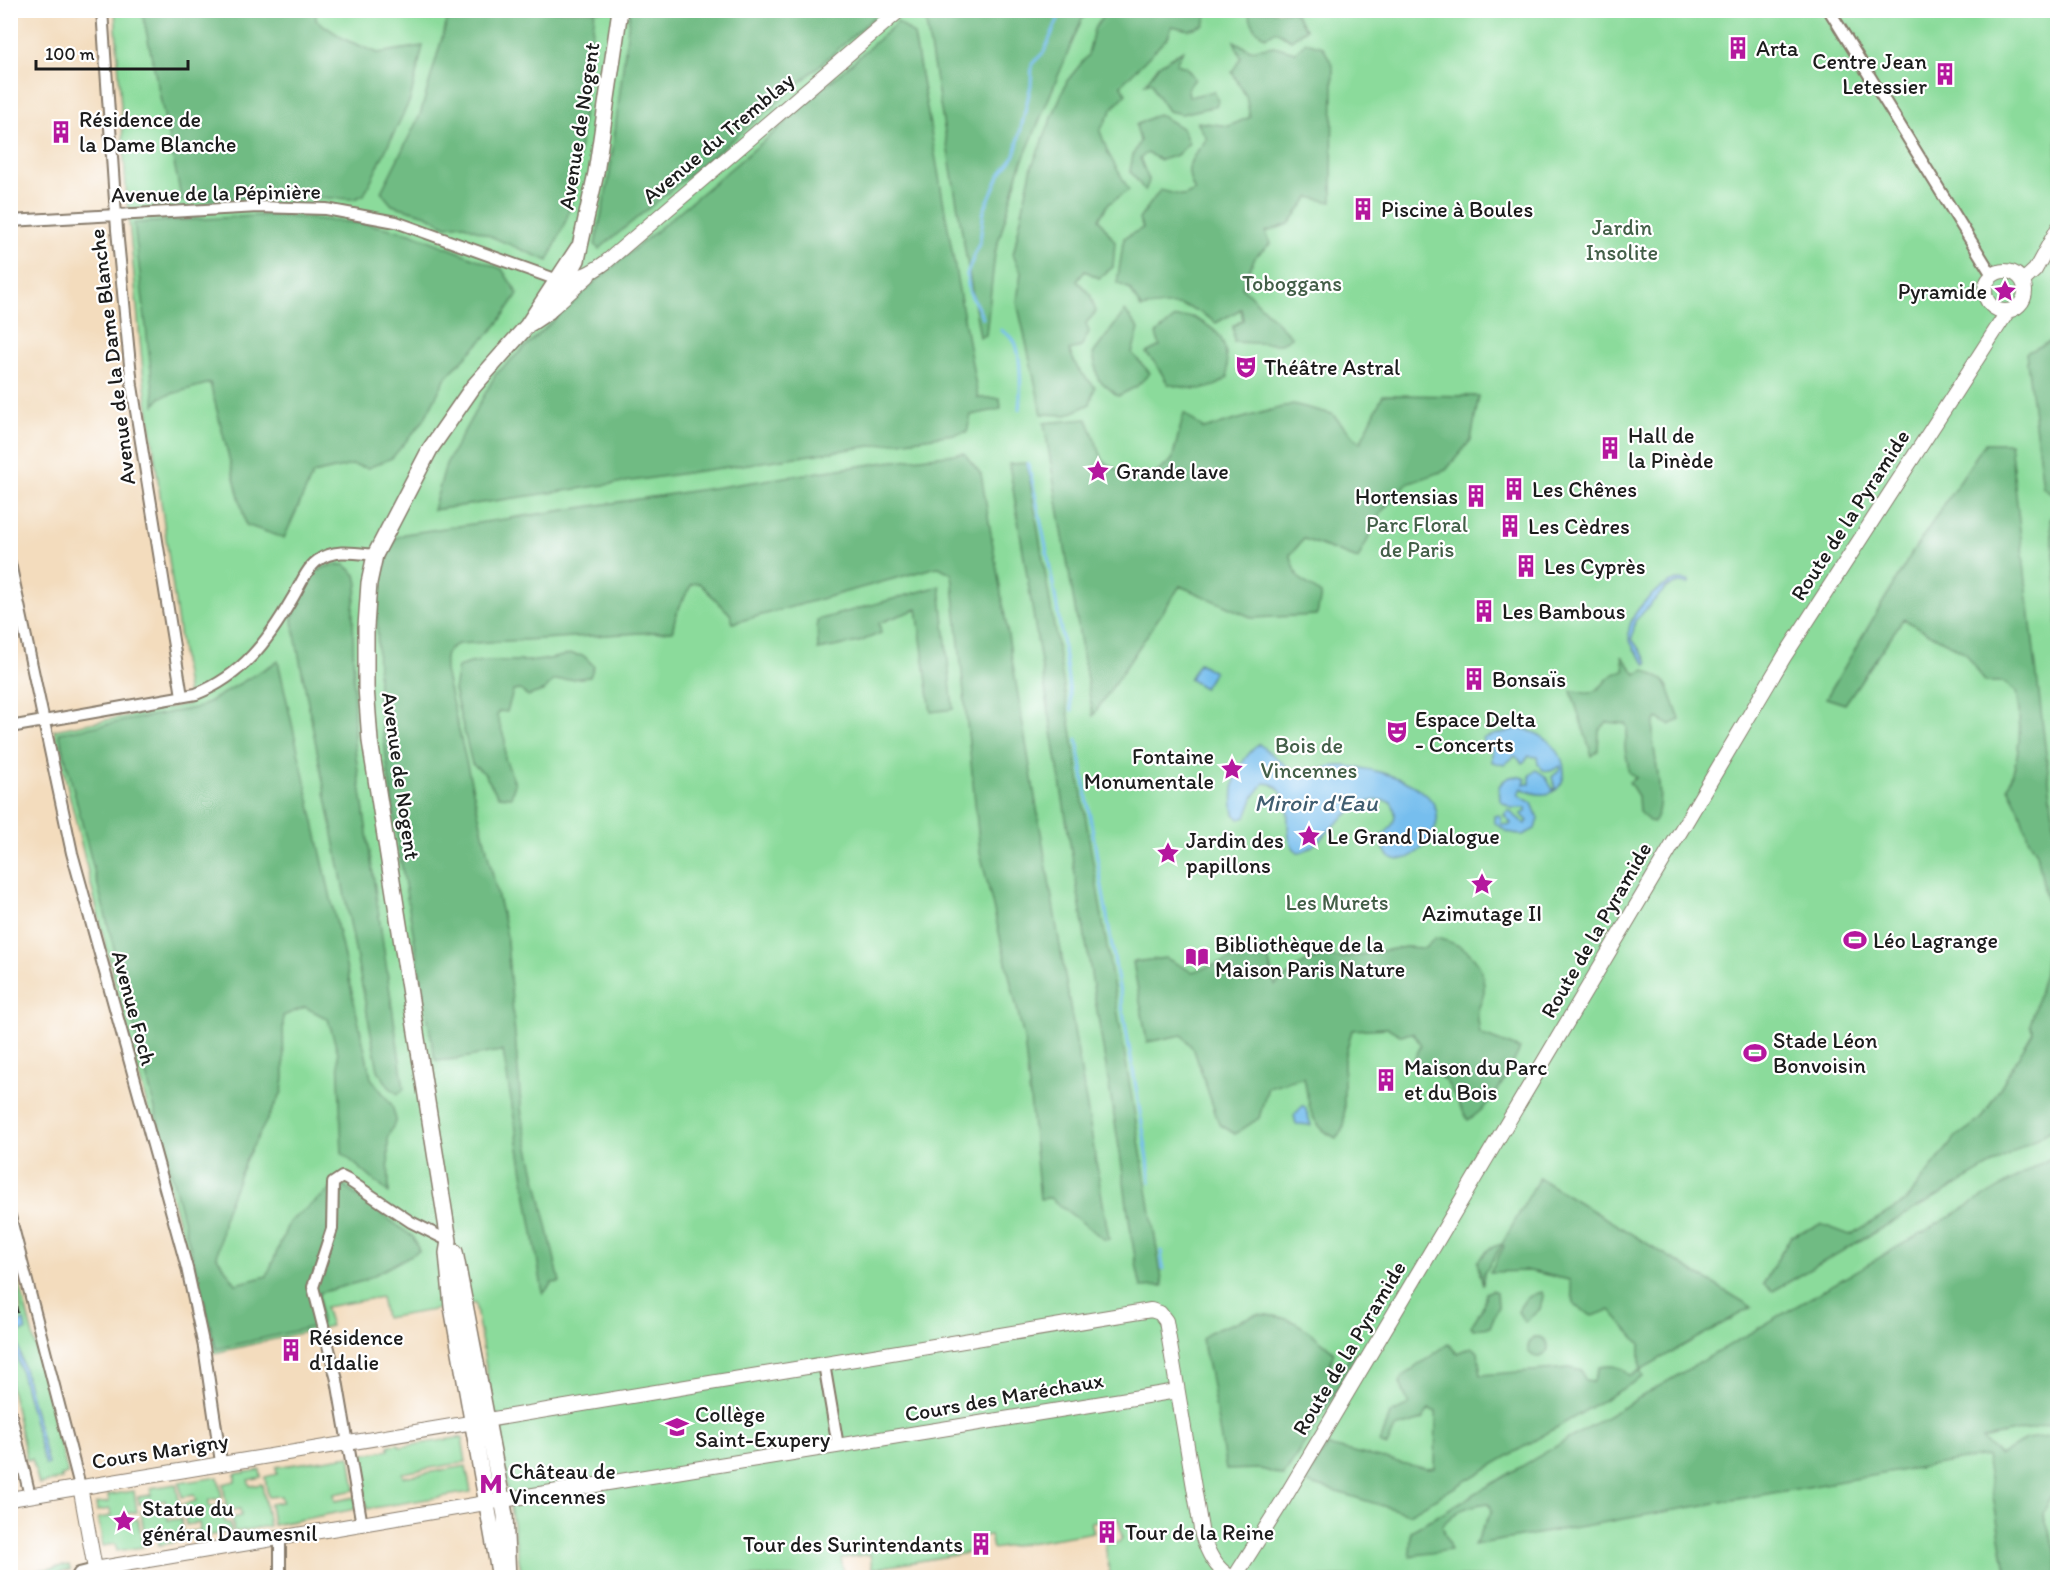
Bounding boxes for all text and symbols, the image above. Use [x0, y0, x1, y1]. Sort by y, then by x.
scale bar [36, 33, 188, 71]
building icon: Arta [1725, 35, 1751, 61]
place label: Arta [1756, 35, 1799, 62]
street label: Avenue de Nogent [552, 40, 606, 212]
text: 100 m [45, 43, 95, 65]
place label: Centre Jean Letessier [1812, 48, 1928, 100]
building icon: Centre Jean Letessier [1932, 61, 1958, 87]
street label: Avenue du Tremblay [637, 66, 800, 209]
place label: Résidence de la Dame Blanche [79, 106, 236, 158]
building icon: Résidence de la Dame Blanche [48, 119, 74, 145]
street label: Avenue de la Pépinière [111, 178, 321, 208]
building icon: Piscine à Boules [1350, 196, 1376, 222]
place label: Piscine à Boules [1381, 196, 1533, 223]
park label: Jardin Insolite [1586, 214, 1658, 266]
street label: Avenue de la Dame Blanche [83, 227, 141, 487]
park label: Toboggans [1242, 270, 1342, 297]
place label: Pyramide [1898, 278, 1987, 305]
place icon: Pyramide [1992, 278, 2018, 304]
theatre icon: Théâtre Astral [1233, 354, 1259, 380]
place label: Théâtre Astral [1264, 354, 1400, 381]
place label: Hall de la Pinède [1628, 422, 1714, 474]
street label: Route de la Pyramide [1785, 424, 1915, 606]
building icon: Hall de la Pinède [1597, 435, 1623, 461]
place icon: Grande lave [1085, 458, 1111, 484]
place label: Grande lave [1116, 458, 1229, 485]
building icon: Les Chênes [1501, 476, 1527, 502]
place label: Les Chênes [1532, 476, 1637, 503]
place label: Hortensias [1355, 483, 1458, 510]
building icon: Hortensias [1463, 483, 1489, 509]
park label: Parc Floral de Paris [1366, 511, 1468, 563]
building icon: Les Cèdres [1497, 513, 1523, 539]
place label: Les Cèdres [1528, 513, 1630, 540]
building icon: Les Cyprès [1513, 553, 1539, 579]
place label: Les Cyprès [1544, 553, 1645, 580]
building icon: Les Bambous [1471, 598, 1497, 624]
place label: Les Bambous [1502, 598, 1625, 625]
building icon: Bonsaïs [1461, 666, 1487, 692]
place label: Bonsaïs [1492, 666, 1566, 693]
street label: Avenue de Nogent [376, 690, 426, 862]
place label: Espace Delta - Concerts [1415, 706, 1537, 758]
theatre icon: Espace Delta - Concerts [1384, 719, 1410, 745]
park label: Bois de Vincennes [1261, 732, 1357, 784]
place label: Fontaine Monumentale [1084, 743, 1214, 795]
place icon: Fontaine Monumentale [1219, 756, 1245, 782]
water label: Miroir d'Eau [1254, 788, 1379, 817]
place icon: Le Grand Dialogue [1296, 823, 1322, 849]
place label: Le Grand Dialogue [1327, 823, 1500, 850]
place label: Jardin des papillons [1186, 827, 1284, 879]
street label: Route de la Pyramide [1535, 837, 1657, 1023]
place icon: Jardin des papillons [1155, 840, 1181, 866]
place icon: Azimutage II [1469, 871, 1495, 897]
park label: Les Murets [1285, 889, 1389, 916]
place label: Azimutage II [1422, 900, 1542, 927]
sports icon: Léo Lagrange [1842, 927, 1868, 953]
place label: Léo Lagrange [1873, 927, 1998, 954]
place label: Bibliothèque de la Maison Paris Nature [1215, 931, 1405, 983]
library icon: Bibliothèque de la Maison Paris Nature [1184, 944, 1210, 970]
street label: Avenue Foch [106, 948, 162, 1069]
place label: Stade Léon Bonvoisin [1773, 1027, 1878, 1079]
sports icon: Stade Léon Bonvoisin [1742, 1040, 1768, 1066]
place label: Maison du Parc et du Bois [1404, 1054, 1547, 1106]
building icon: Maison du Parc et du Bois [1373, 1067, 1399, 1093]
street label: Route de la Pyramide [1286, 1256, 1412, 1440]
place label: Résidence d'Idalie [309, 1324, 404, 1376]
building icon: Résidence d'Idalie [278, 1337, 304, 1363]
street label: Cours des Maréchaux [903, 1366, 1105, 1428]
place label: Collège Saint-Exupery [695, 1401, 831, 1453]
school or university icon: Collège Saint-Exupery [664, 1414, 690, 1440]
street label: Cours Marigny [90, 1427, 231, 1475]
place label: Château de Vincennes [509, 1458, 616, 1510]
metro station icon: Château de Vincennes [478, 1471, 504, 1497]
place label: Statue du général Daumesnil [142, 1495, 317, 1547]
place icon: Statue du général Daumesnil [111, 1508, 137, 1534]
building icon: Tour de la Reine [1094, 1519, 1120, 1545]
place label: Tour de la Reine [1125, 1519, 1274, 1546]
place label: Tour des Surintendants [743, 1531, 963, 1558]
building icon: Tour des Surintendants [968, 1531, 994, 1557]

